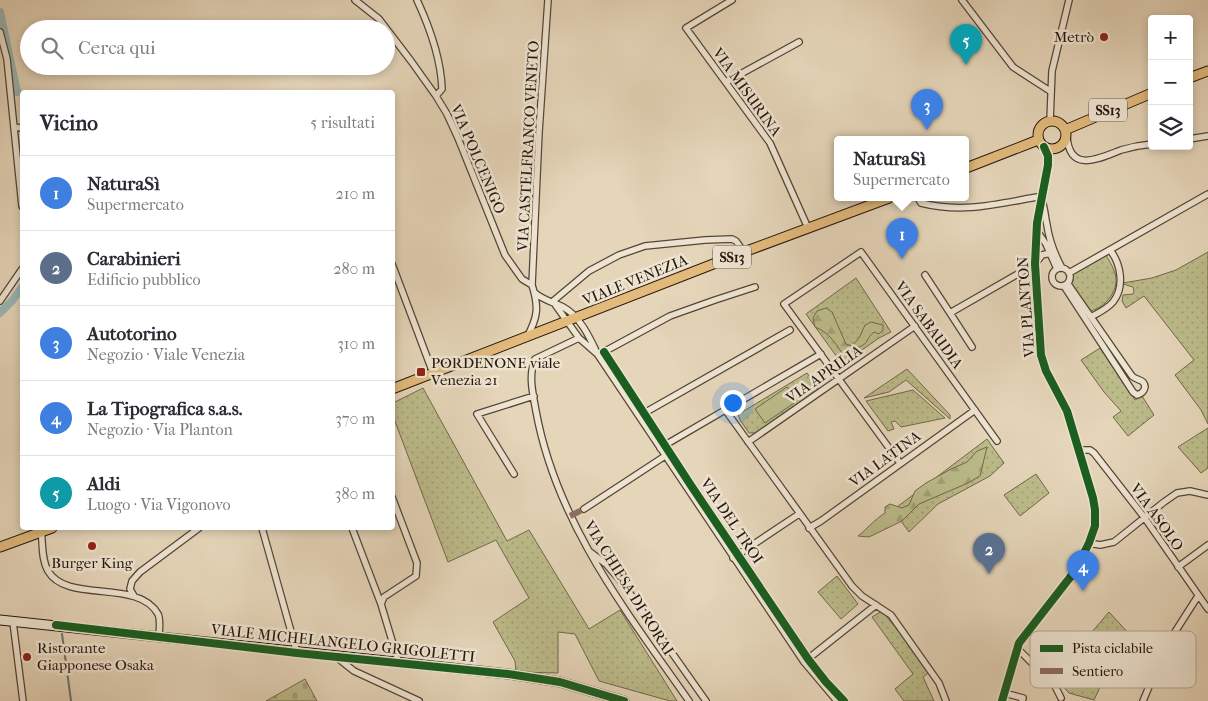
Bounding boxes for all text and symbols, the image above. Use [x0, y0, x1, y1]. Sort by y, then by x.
map controls [1148, 15, 1193, 150]
button: + [1148, 15, 1193, 60]
search box [20, 20, 395, 75]
pin: 5 [950, 24, 982, 65]
place label: Metrò [1054, 28, 1094, 46]
marker: Metrò [1098, 31, 1110, 43]
icon: search [38, 34, 66, 62]
text: Cerca qui [78, 37, 156, 59]
street label: VIA CASTELFRANCO VENETO [513, 40, 543, 253]
street label: VIA MISURINA [708, 43, 785, 140]
button: − [1148, 60, 1193, 105]
pin: 3 [911, 89, 943, 130]
road number: SS13 [1089, 98, 1127, 122]
street label: VIA POLCENIGO [446, 101, 509, 217]
button: layers [1148, 105, 1193, 150]
text: Vicino [40, 111, 98, 135]
text: 5 risultati [310, 113, 375, 132]
popup [834, 136, 969, 201]
text: NaturaSì [853, 148, 926, 170]
text: Supermercato [853, 170, 950, 189]
text: NaturaSì [87, 173, 160, 195]
text: 1 [53, 184, 59, 203]
text: 210 m [336, 184, 375, 203]
text: Supermercato [87, 195, 184, 214]
pin: 1 [886, 218, 918, 259]
road number: SS13 [713, 246, 751, 268]
text: Carabinieri [87, 248, 181, 270]
street label: VIALE VENEZIA [579, 251, 691, 310]
street label: VIA PLANTON [1013, 255, 1039, 359]
text: 2 [52, 259, 60, 278]
text: 280 m [333, 259, 375, 278]
text: Edificio pubblico [87, 270, 201, 289]
street label: VIA SABAUDIA [891, 277, 967, 372]
text: Autotorino [87, 323, 177, 345]
text: 3 [53, 334, 59, 353]
text: 310 m [337, 334, 375, 353]
street label: VIA APRILIA [782, 341, 866, 407]
text: Negozio · Viale Venezia [87, 345, 245, 364]
place label: PORDENONE viale Venezia 21 [430, 354, 561, 389]
marker: PORDENONE viale Venezia 21 [415, 366, 427, 378]
your location [720, 390, 746, 416]
text: La Tipografica s.a.s. [87, 398, 242, 420]
text: 4 [51, 409, 61, 428]
text: 370 m [335, 409, 375, 428]
text: Negozio · Via Planton [87, 420, 233, 439]
street label: VIA LATINA [845, 427, 925, 492]
text: Aldi [87, 473, 120, 495]
street label: VIA DEL TROI [696, 474, 767, 567]
street label: VIA ASOLO [1126, 479, 1187, 554]
text: 5 [53, 484, 59, 503]
text: 380 m [335, 484, 375, 503]
text: Luogo · Via Vigonovo [87, 495, 231, 514]
street label: VIA CHIESA DI RORAI [580, 517, 678, 659]
pin: 2 [973, 533, 1005, 574]
marker: Burger King [86, 540, 98, 552]
pin: 4 [1067, 550, 1099, 591]
place label: Burger King [51, 554, 134, 572]
street label: VIALE MICHELANGELO GRIGOLETTI [209, 620, 476, 666]
legend [1030, 631, 1196, 688]
place label: Ristorante Giapponese Osaka [37, 639, 155, 674]
text: Pista ciclabile [1072, 640, 1153, 657]
marker: Ristorante Giapponese Osaka [21, 651, 33, 663]
text: Sentiero [1072, 663, 1123, 680]

